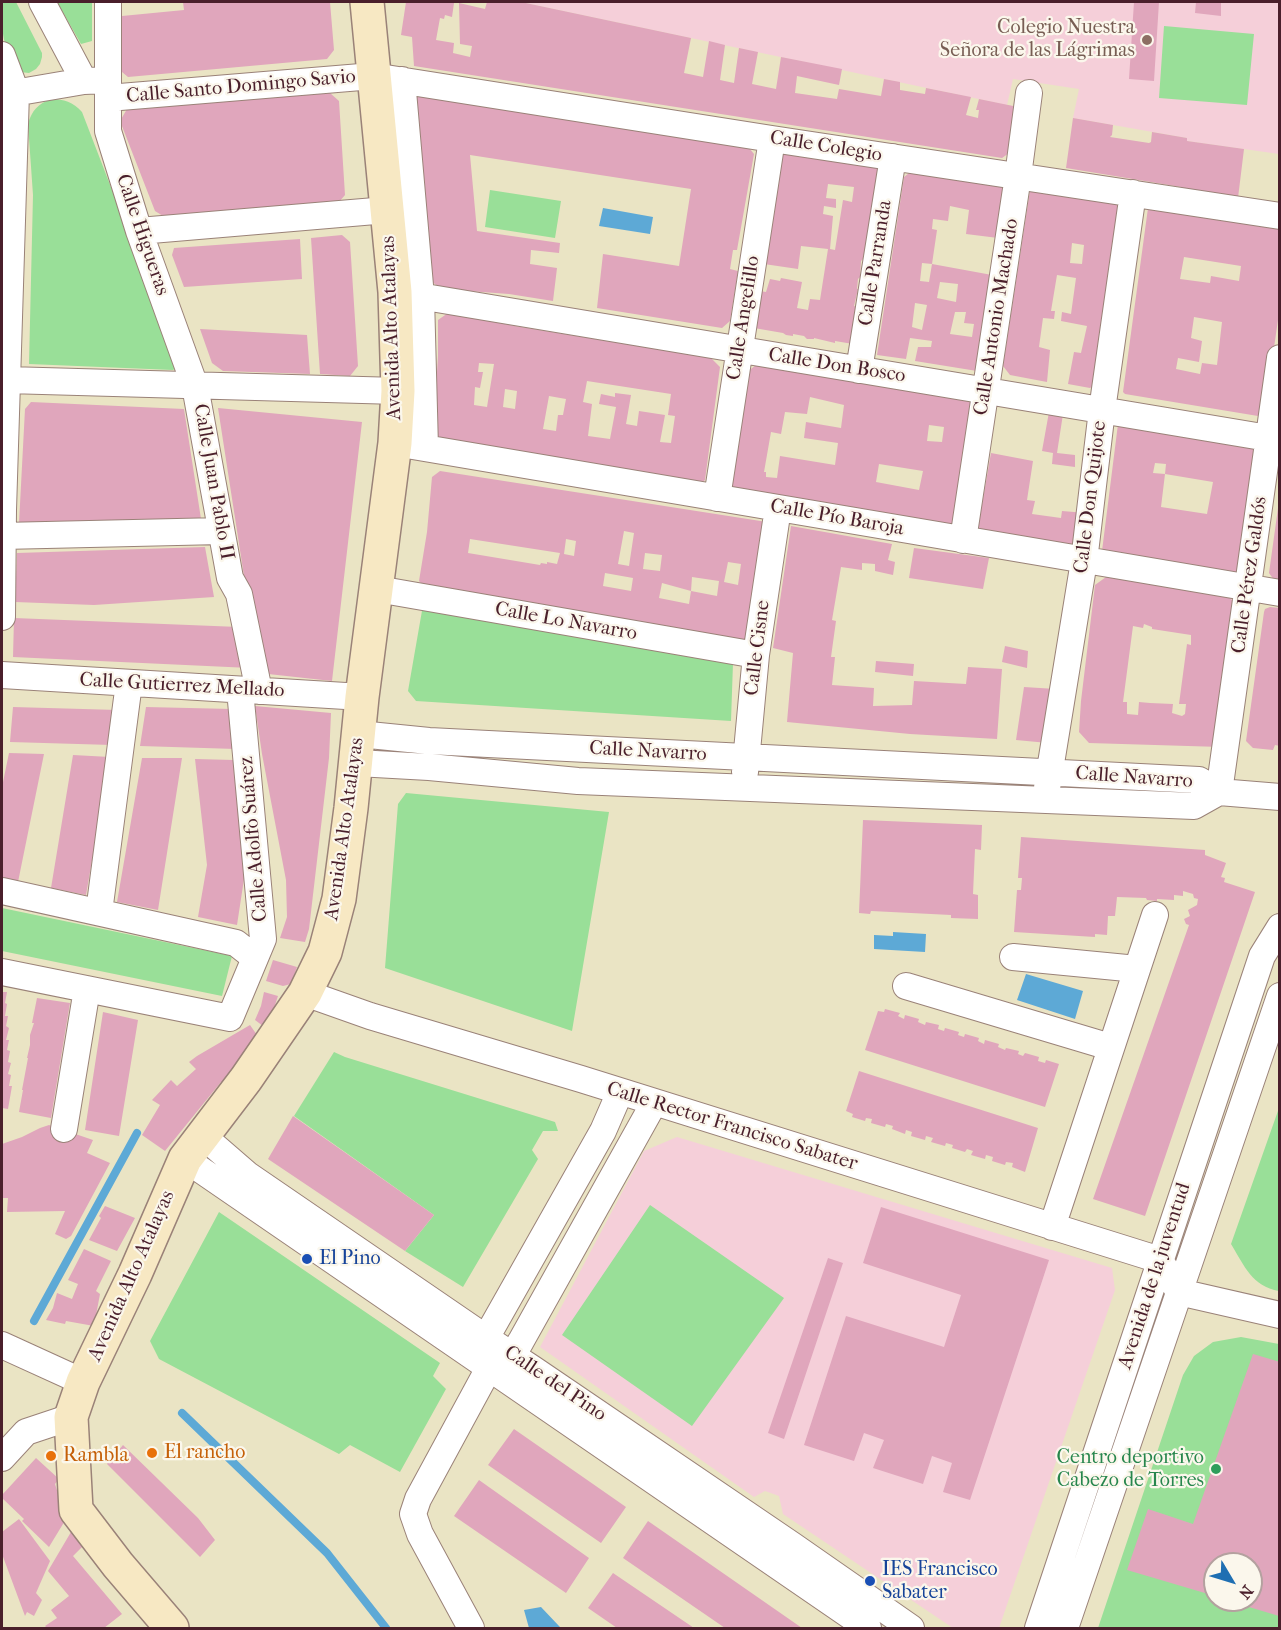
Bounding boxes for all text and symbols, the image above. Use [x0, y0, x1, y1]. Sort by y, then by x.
place label: Colegio Nuestra Señora de las Lágrimas [940, 16, 1135, 63]
marker: Colegio Nuestra Señora de las Lágrimas [1140, 33, 1154, 47]
street label: Calle Santo Domingo Savio [125, 65, 357, 109]
street label: Calle Colegio [768, 126, 884, 168]
street label: Calle Higueras [110, 171, 174, 299]
street label: Calle Parranda [854, 198, 898, 328]
street label: Calle Antonio Machado [970, 217, 1024, 417]
street label: Avenida Alto Atalayas [377, 235, 407, 421]
street label: Calle Angelillo [722, 254, 766, 382]
street label: Calle Don Bosco [767, 343, 907, 389]
street label: Calle Juan Pablo II [187, 402, 239, 562]
street label: Calle Don Quijote [1070, 419, 1112, 575]
street label: Calle Pío Baroja [768, 494, 906, 542]
street label: Calle Pérez Galdós [1227, 495, 1273, 655]
street label: Calle Lo Navarro [493, 598, 639, 646]
street label: Calle Cisne [740, 599, 776, 697]
street label: Calle Gutierrez Mellado [79, 669, 285, 703]
street label: Avenida Alto Atalayas [320, 736, 370, 922]
street label: Calle Navarro [589, 737, 707, 767]
street label: Calle Adolfo Suárez [235, 755, 273, 923]
street label: Calle Navarro [1075, 762, 1193, 794]
street label: Calle Rector Francisco Sabater [604, 1077, 860, 1177]
street label: Avenida de la juventud [1114, 1180, 1196, 1372]
street label: Avenida Alto Atalayas [84, 1187, 180, 1365]
place label: El Pino [319, 1247, 381, 1271]
marker: El Pino [300, 1252, 314, 1266]
street label: Calle del Pino [499, 1341, 611, 1427]
place label: El rancho [164, 1441, 245, 1465]
place label: Rambla [63, 1444, 129, 1468]
marker: El rancho [145, 1446, 159, 1460]
place label: Centro deportivo Cabezo de Torres [1057, 1446, 1204, 1493]
marker: Rambla [44, 1449, 58, 1463]
marker: Centro deportivo Cabezo de Torres [1209, 1462, 1223, 1476]
north arrow [1203, 1552, 1263, 1612]
place label: IES Francisco Sabater [882, 1558, 998, 1605]
marker: IES Francisco Sabater [863, 1574, 877, 1588]
text: N [1235, 1582, 1257, 1603]

